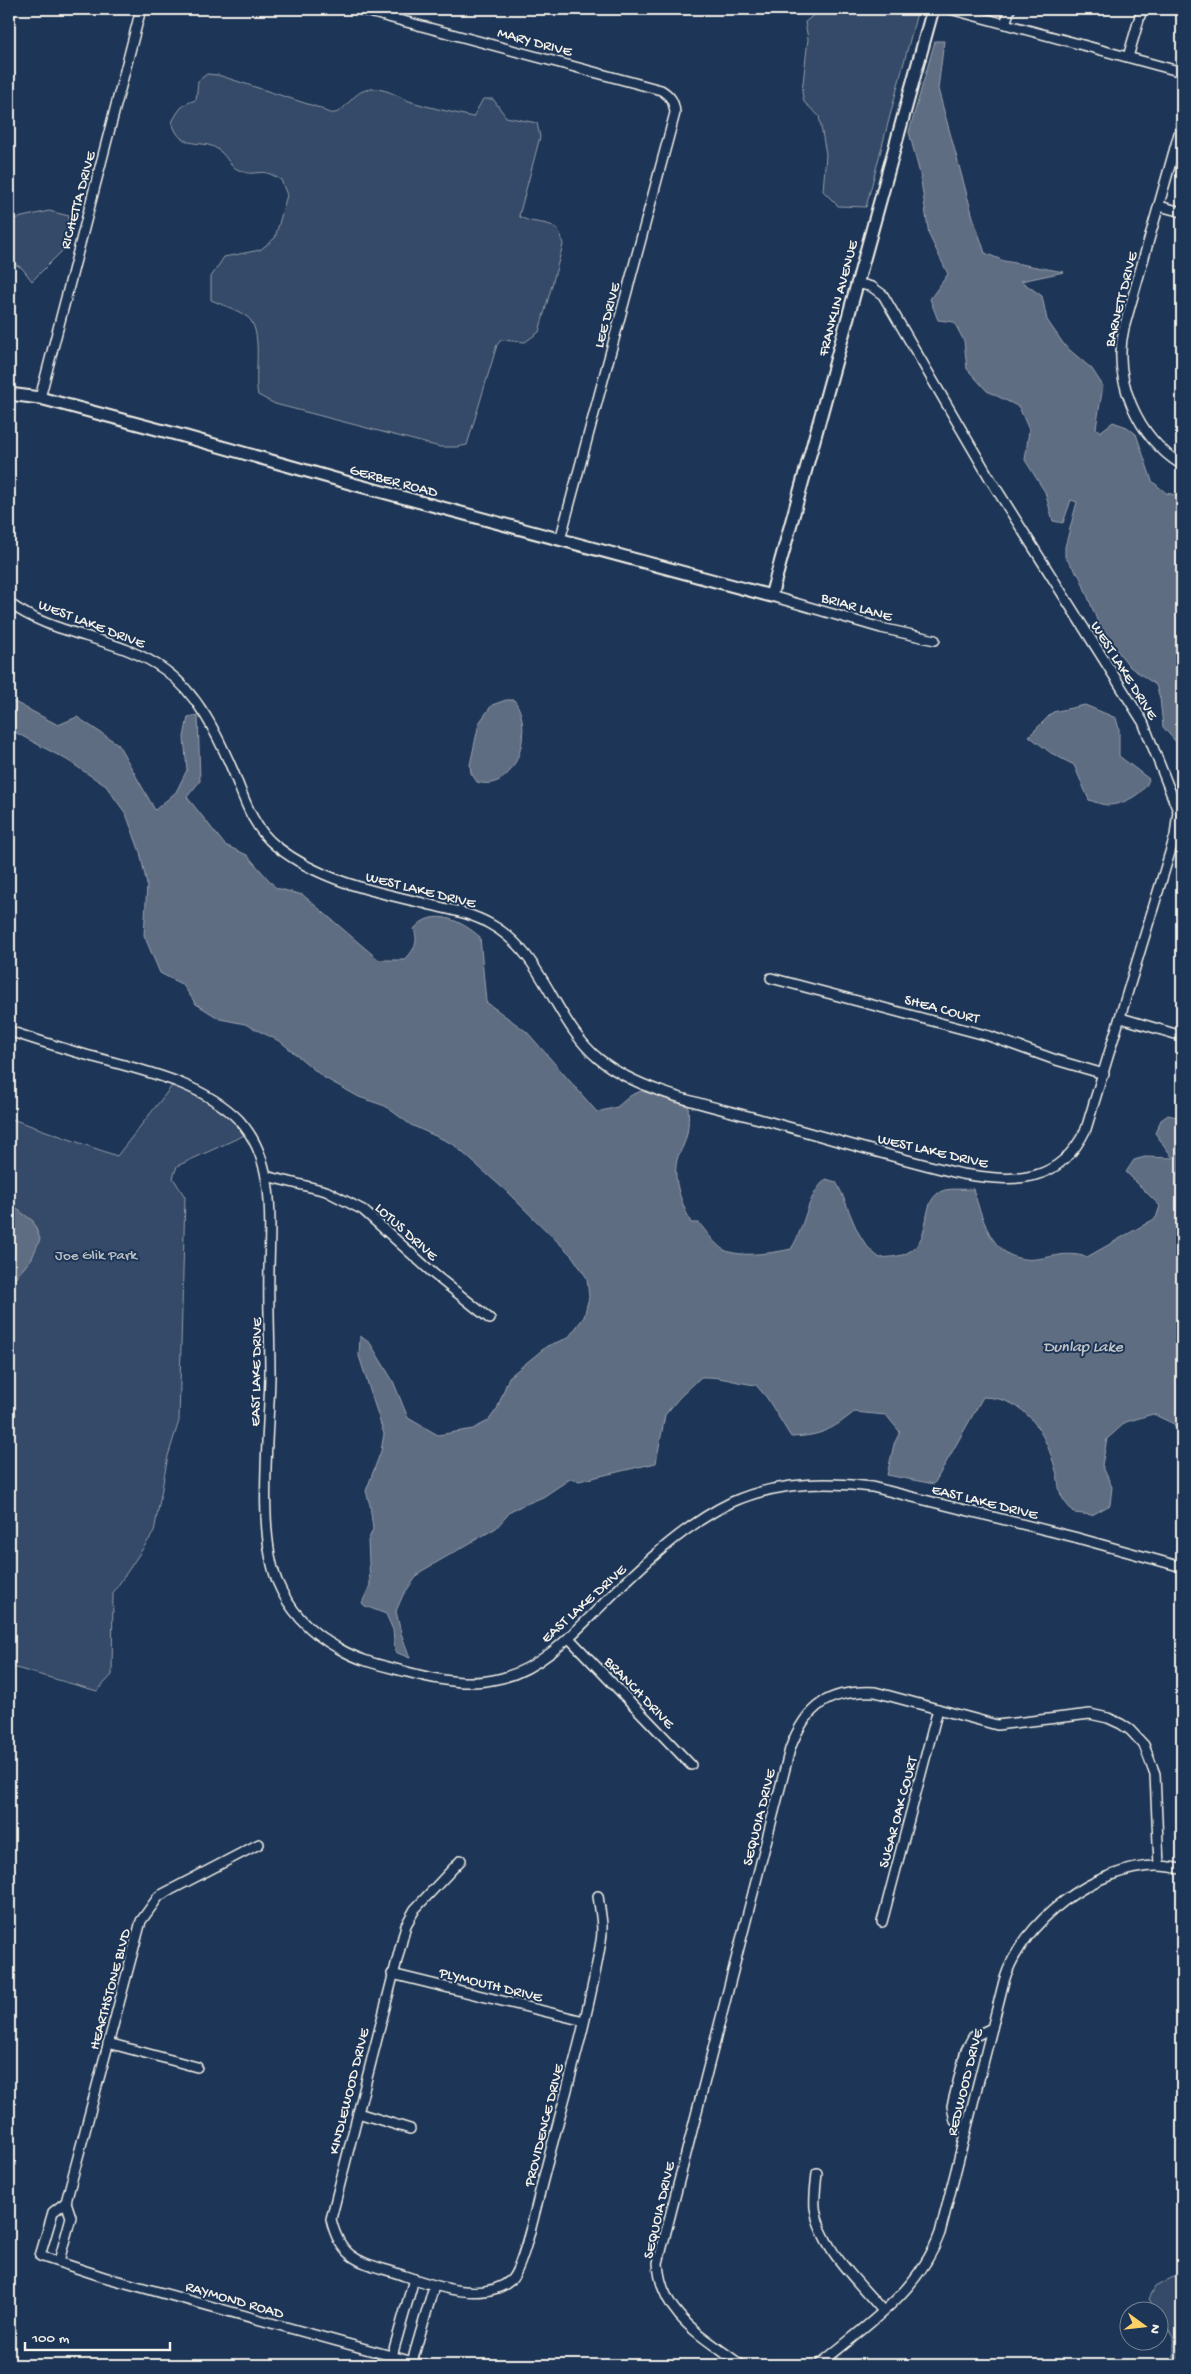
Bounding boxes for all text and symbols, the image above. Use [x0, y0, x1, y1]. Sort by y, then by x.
street label: MARY DRIVE [495, 24, 574, 62]
street label: RICHETTA DRIVE [57, 149, 101, 251]
street label: FRANKLIN AVENUE [815, 238, 863, 359]
street label: BARNETT DRIVE [1101, 249, 1143, 350]
street label: LEE DRIVE [591, 280, 625, 350]
street label: GERBER ROAD [347, 462, 440, 502]
street label: BRIAR LANE [818, 589, 895, 627]
street label: WEST LAKE DRIVE [35, 596, 148, 654]
street label: WEST LAKE DRIVE [1086, 618, 1161, 724]
street label: WEST LAKE DRIVE [364, 869, 478, 913]
street label: SHEA COURT [902, 991, 982, 1029]
street label: WEST LAKE DRIVE [876, 1130, 990, 1174]
street label: LOTUS DRIVE [371, 1200, 441, 1266]
park label: Joe Glik Park [55, 1247, 138, 1265]
street label: EAST LAKE DRIVE [247, 1317, 267, 1427]
water label: Dunlap Lake [1043, 1339, 1124, 1358]
street label: EAST LAKE DRIVE [930, 1481, 1040, 1525]
street label: EAST LAKE DRIVE [538, 1561, 631, 1648]
street label: BRANCH DRIVE [599, 1653, 678, 1734]
street label: SUGAR OAK COURT [875, 1754, 923, 1870]
street label: SEQUOIA DRIVE [739, 1767, 781, 1868]
street label: HEARTHSTONE BLVD [86, 1927, 136, 2052]
street label: PLYMOUTH DRIVE [436, 1964, 545, 2008]
street label: KINDLEWOOD DRIVE [326, 2026, 374, 2156]
street label: REDWOOD DRIVE [944, 2026, 988, 2138]
street label: PROVIDENCE DRIVE [521, 2062, 569, 2190]
street label: SEQUOIA DRIVE [640, 2160, 680, 2261]
street label: RAYMOND ROAD [183, 2278, 286, 2324]
north arrow [1118, 2302, 1168, 2352]
scale bar [25, 2319, 170, 2351]
text: N [1145, 2322, 1164, 2335]
text: 100 m [31, 2330, 70, 2348]

